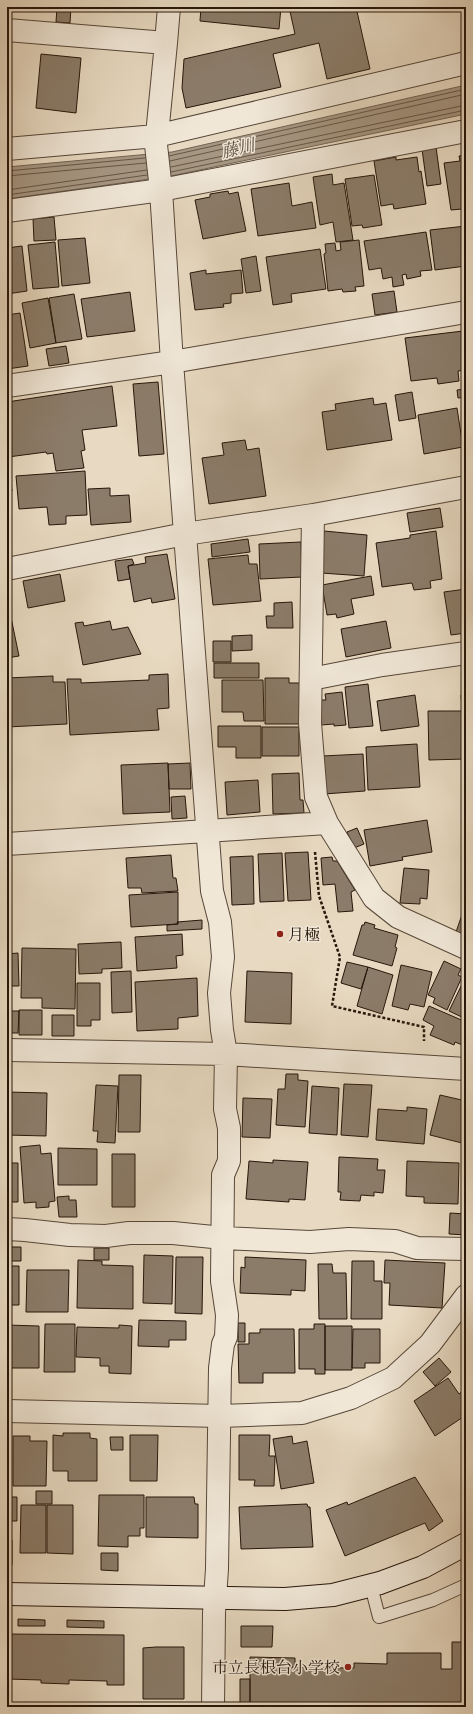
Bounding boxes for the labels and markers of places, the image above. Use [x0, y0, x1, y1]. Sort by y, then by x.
place label: 月極 [288, 926, 320, 944]
marker: 月極 [275, 929, 285, 939]
place label: 市立長根台小学校 [212, 1659, 340, 1677]
marker: 市立長根台小学校 [343, 1662, 353, 1672]

